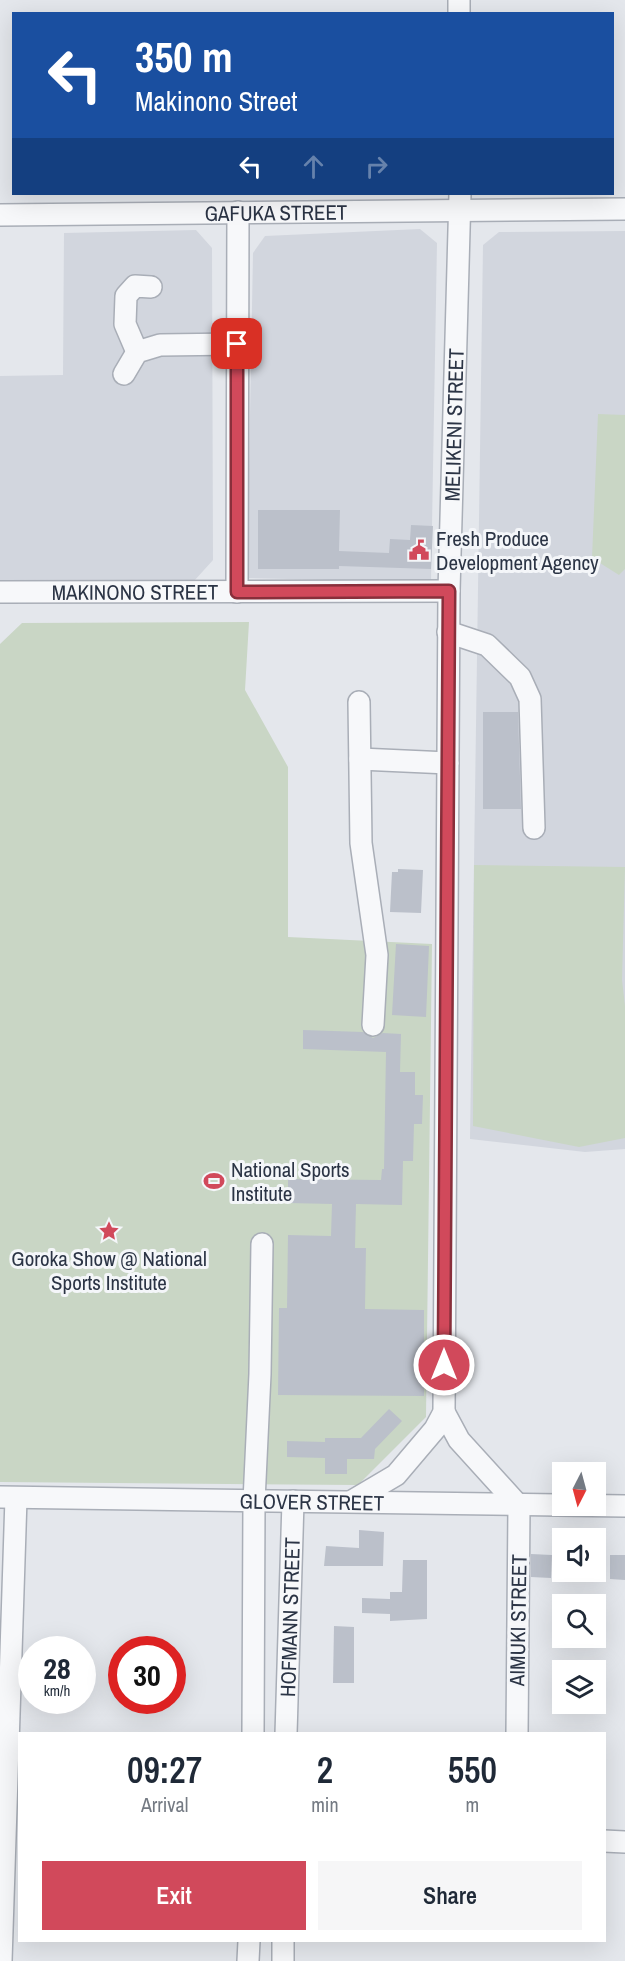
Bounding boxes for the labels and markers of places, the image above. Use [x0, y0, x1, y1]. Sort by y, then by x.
pin [211, 318, 262, 369]
place label: Fresh Produce Development Agency [436, 524, 599, 577]
public building icon: Fresh Produce Development Agency [407, 538, 431, 562]
place label: National Sports Institute [231, 1155, 350, 1208]
sports icon: National Sports Institute [202, 1169, 226, 1193]
place icon: Goroka Show @ National Sports Institute [97, 1219, 121, 1243]
place label: Goroka Show @ National Sports Institute [11, 1244, 207, 1297]

